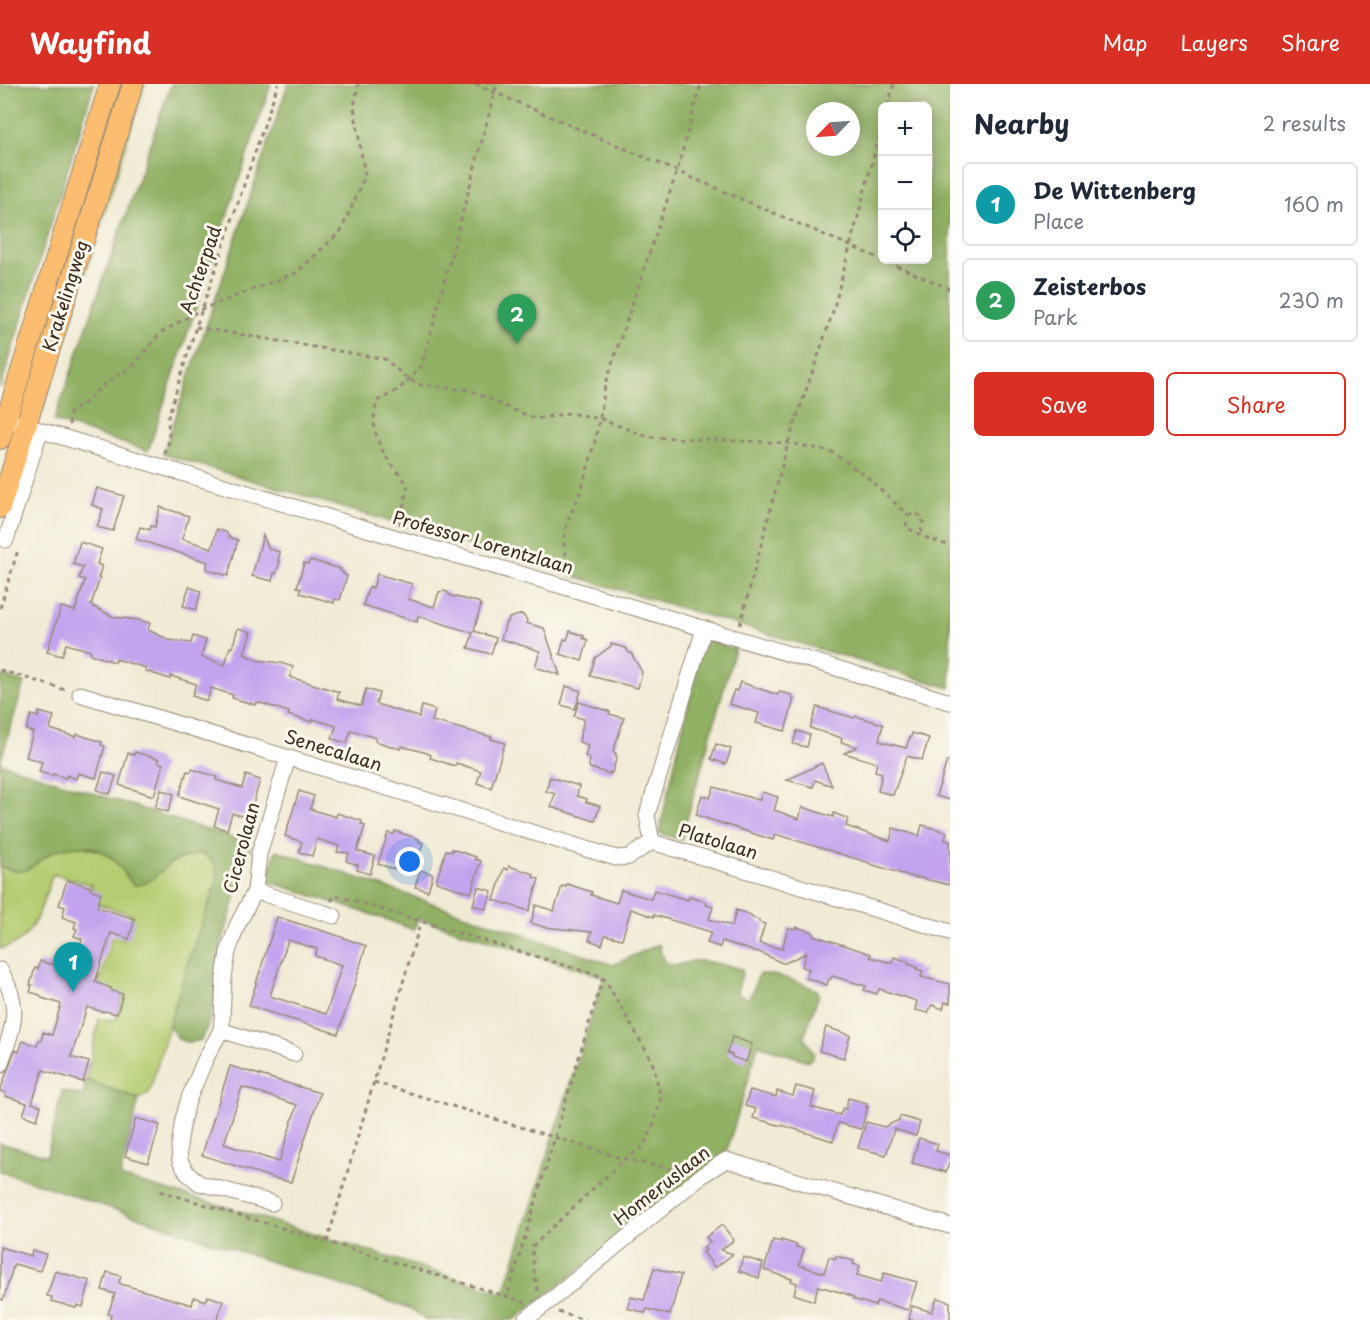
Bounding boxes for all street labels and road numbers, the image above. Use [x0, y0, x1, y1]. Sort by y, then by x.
street label: Achterpad [172, 222, 227, 317]
street label: Krakelingweg [35, 236, 94, 355]
street label: Professor Lorentzlaan [390, 503, 577, 580]
street label: Senecalaan [281, 722, 386, 777]
street label: Cicerolaan [215, 799, 266, 896]
street label: Platolaan [675, 816, 761, 865]
street label: Homeruslaan [607, 1139, 715, 1231]

